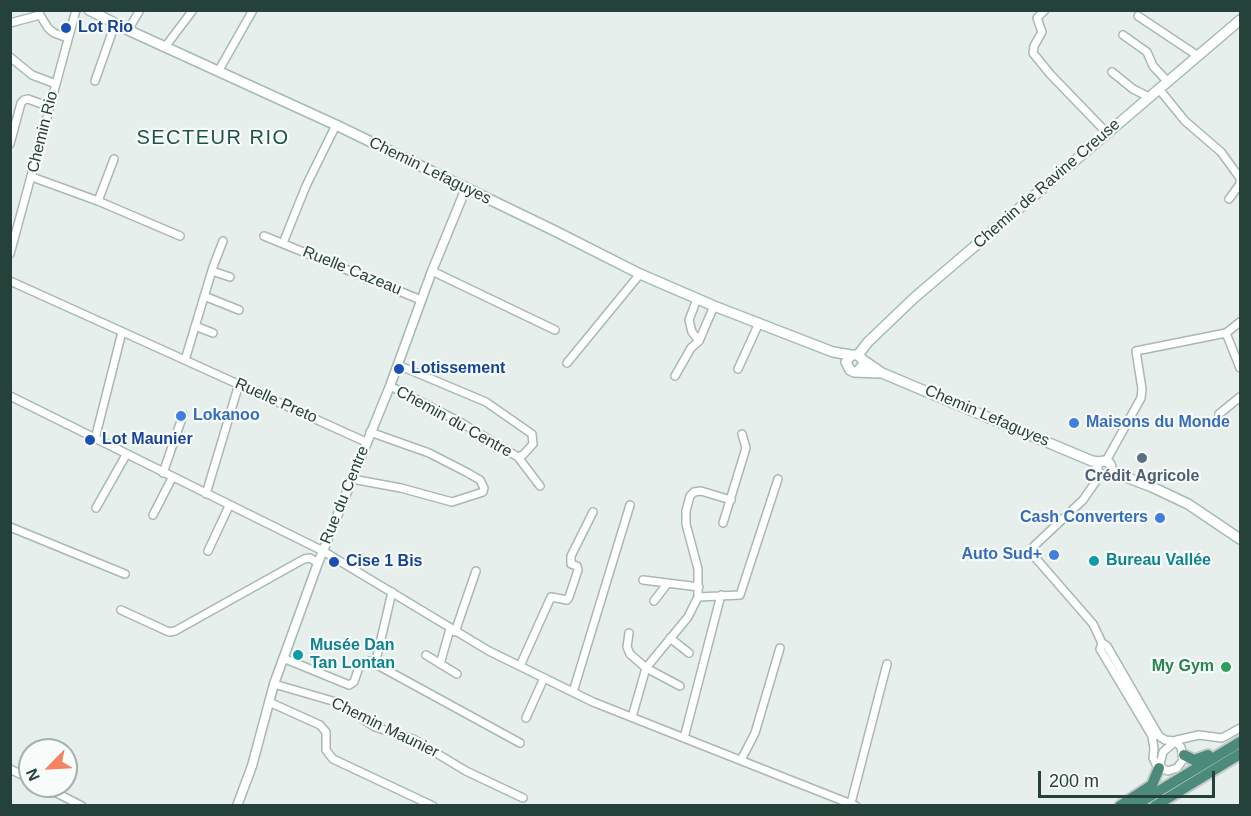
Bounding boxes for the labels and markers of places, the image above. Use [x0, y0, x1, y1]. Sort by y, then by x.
place label: Lot Rio [78, 18, 133, 38]
marker: Lot Rio [59, 21, 73, 35]
place label: Lotissement [411, 359, 505, 379]
marker: Lotissement [392, 362, 406, 376]
place label: Lokanoo [193, 406, 260, 426]
marker: Lokanoo [174, 409, 188, 423]
place label: Maisons du Monde [1086, 413, 1230, 433]
marker: Maisons du Monde [1067, 416, 1081, 430]
place label: Lot Maunier [102, 430, 193, 450]
marker: Lot Maunier [83, 433, 97, 447]
marker: Crédit Agricole [1135, 451, 1149, 465]
place label: Crédit Agricole [1085, 467, 1199, 487]
place label: Cash Converters [1020, 508, 1148, 528]
marker: Cash Converters [1153, 511, 1167, 525]
place label: Auto Sud+ [962, 545, 1042, 565]
marker: Auto Sud+ [1047, 548, 1061, 562]
place label: Bureau Vallée [1106, 551, 1211, 571]
place label: Cise 1 Bis [346, 552, 422, 572]
marker: Bureau Vallée [1087, 554, 1101, 568]
marker: Cise 1 Bis [327, 555, 341, 569]
place label: Musée Dan Tan Lontan [310, 636, 395, 674]
marker: Musée Dan Tan Lontan [291, 648, 305, 662]
place label: My Gym [1152, 657, 1214, 677]
marker: My Gym [1219, 660, 1233, 674]

